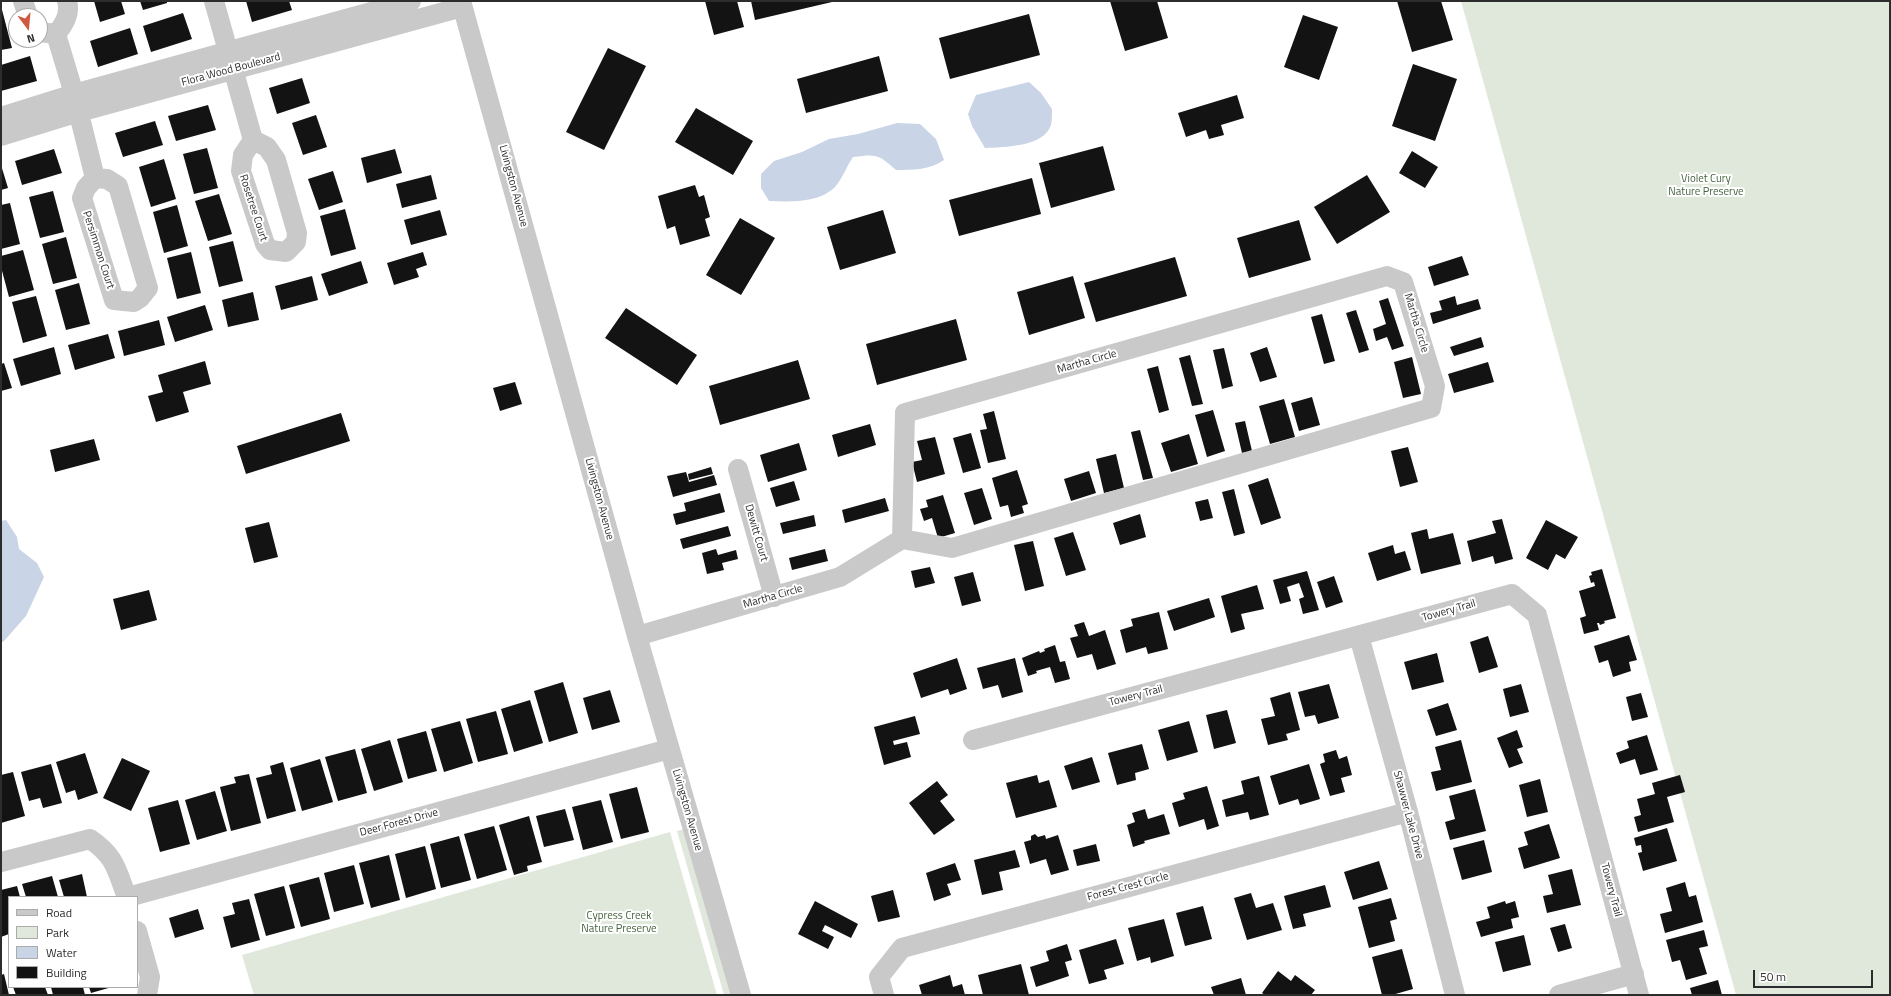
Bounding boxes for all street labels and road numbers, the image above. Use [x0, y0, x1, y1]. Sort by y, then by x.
street label: Flora Wood Boulevard [180, 50, 282, 90]
street label: Livingston Avenue [496, 144, 530, 228]
street label: Rosetree Court [236, 173, 270, 243]
street label: Persimmon Court [79, 209, 117, 291]
street label: Martha Circle [1401, 292, 1431, 354]
street label: Martha Circle [1056, 347, 1118, 377]
street label: Livingston Avenue [582, 457, 616, 541]
street label: Dewitt Court [742, 503, 770, 563]
street label: Martha Circle [742, 582, 804, 612]
street label: Towery Trail [1421, 597, 1477, 625]
street label: Towery Trail [1108, 682, 1164, 710]
street label: Livingston Avenue [669, 768, 705, 852]
street label: Shawver Lake Drive [1390, 770, 1426, 860]
street label: Deer Forest Drive [358, 806, 440, 840]
street label: Towery Trail [1597, 862, 1625, 918]
street label: Forest Crest Circle [1086, 870, 1170, 904]

